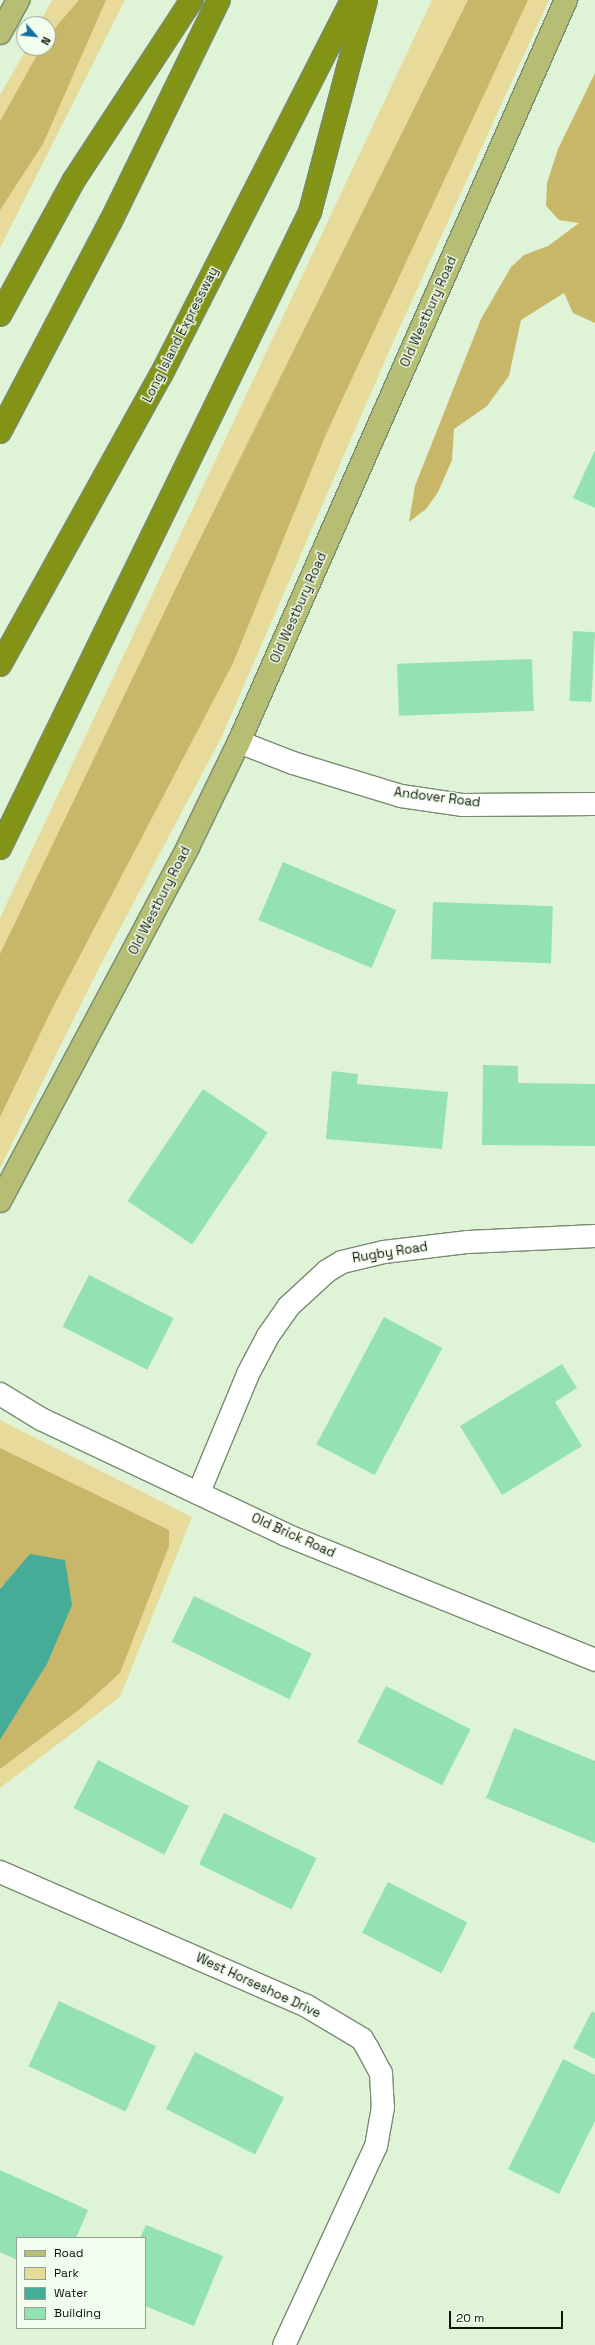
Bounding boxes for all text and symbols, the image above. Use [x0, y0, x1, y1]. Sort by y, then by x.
north arrow [16, 16, 56, 56]
text: N [38, 35, 54, 47]
street label: Old Westbury Road [398, 254, 460, 370]
street label: Long Island Expressway [140, 265, 222, 405]
street label: Old Westbury Road [268, 550, 330, 666]
street label: Andover Road [393, 785, 481, 811]
street label: Old Westbury Road [126, 844, 194, 958]
street label: Rugby Road [351, 1239, 429, 1267]
street label: Old Brick Road [249, 1511, 337, 1561]
street label: West Horseshoe Drive [193, 1950, 323, 2022]
legend [16, 2237, 146, 2329]
text: Road [54, 2245, 83, 2261]
text: Park [54, 2265, 79, 2281]
text: Water [54, 2285, 88, 2301]
scale bar [451, 2303, 565, 2329]
text: Building [54, 2305, 101, 2321]
text: 20 m [456, 2310, 484, 2326]

